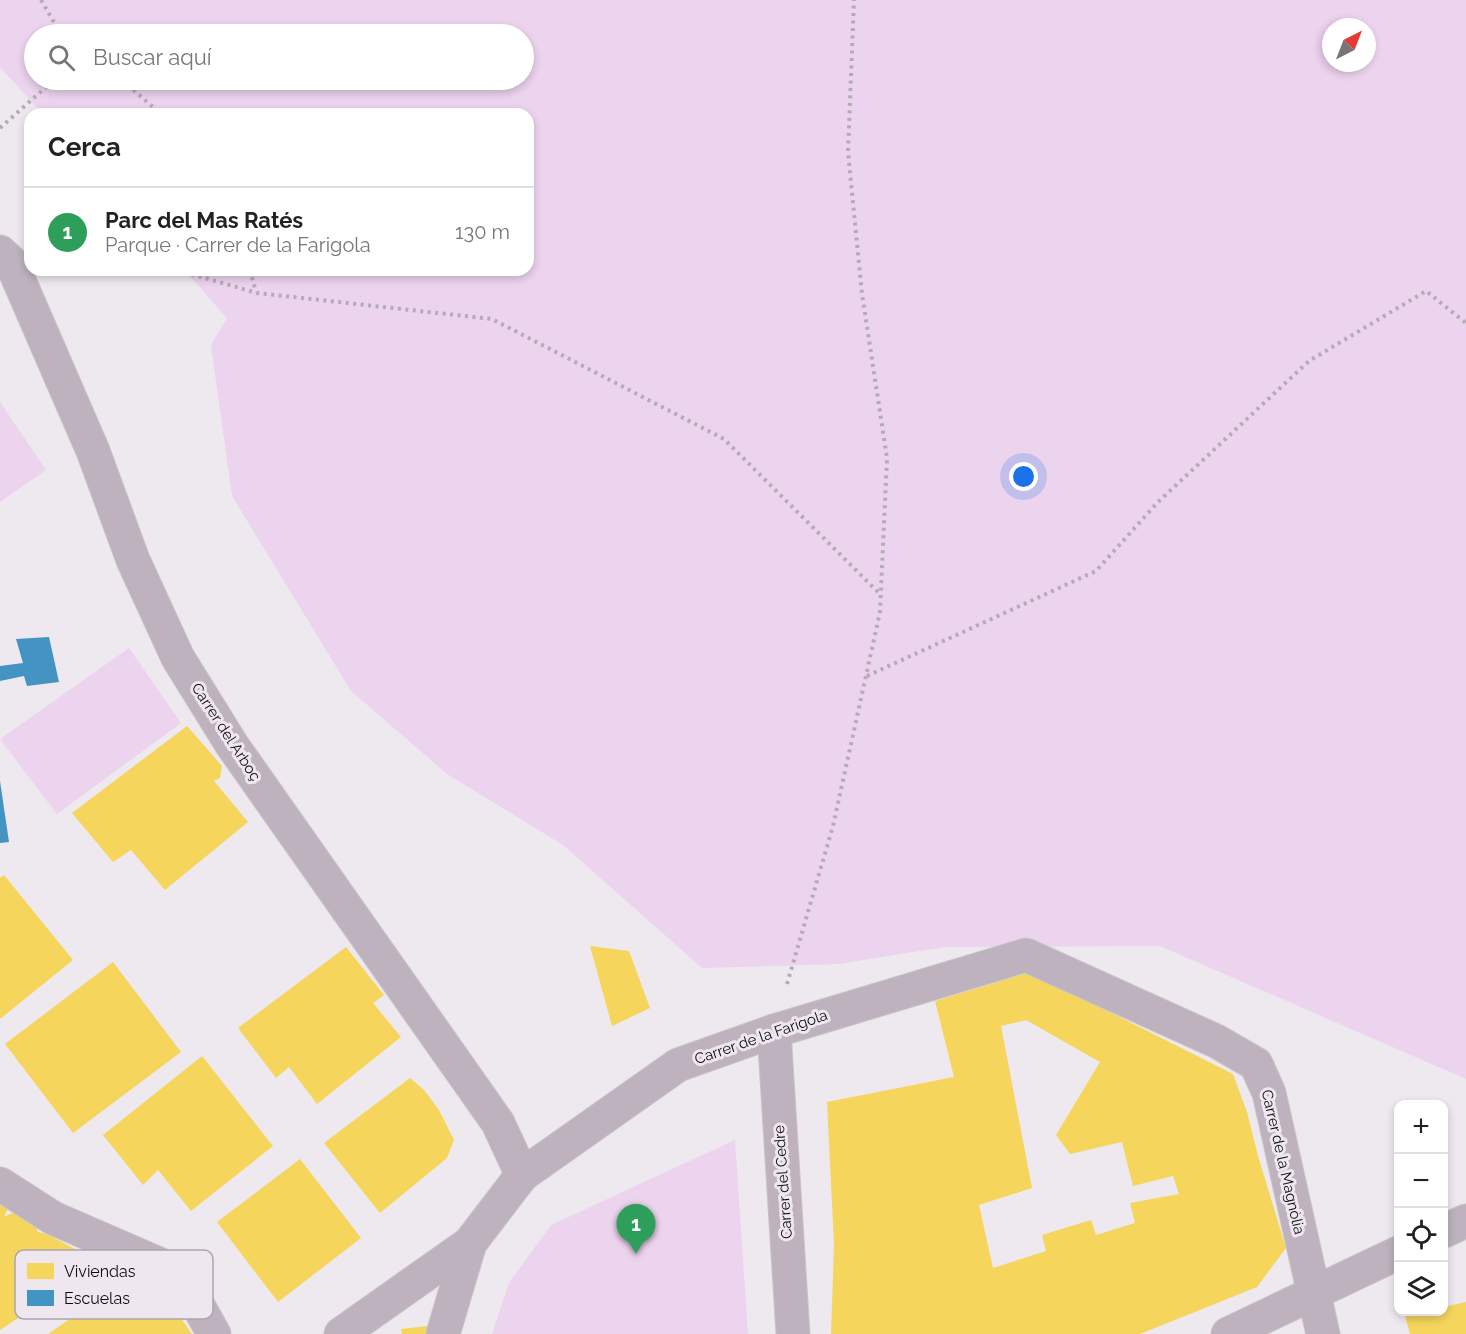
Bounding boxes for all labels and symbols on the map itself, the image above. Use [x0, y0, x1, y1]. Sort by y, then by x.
north arrow [1322, 18, 1376, 72]
your location [1009, 462, 1038, 491]
street label: Carrer del Arboç [188, 680, 264, 784]
street label: Carrer de la Farigola [692, 1006, 830, 1068]
street label: Carrer de la Magnòlia [1258, 1088, 1308, 1236]
street label: Carrer del Cedre [770, 1124, 796, 1240]
pin: 1 [616, 1204, 656, 1254]
legend [15, 1250, 213, 1319]
text: Viviendas [64, 1262, 136, 1281]
text: Escuelas [64, 1289, 130, 1308]

